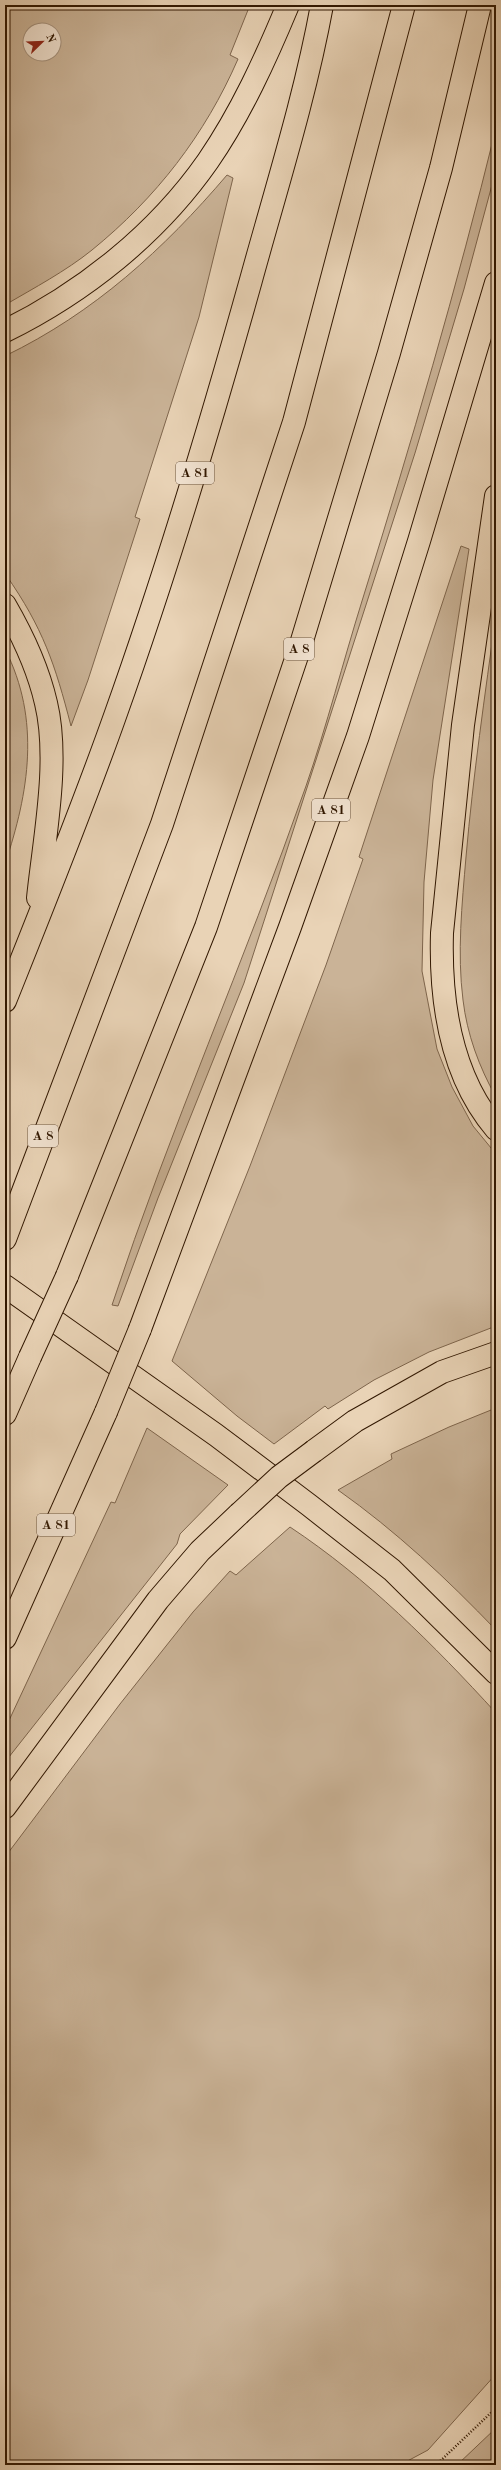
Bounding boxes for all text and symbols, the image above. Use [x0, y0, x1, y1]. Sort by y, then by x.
north arrow [22, 22, 62, 62]
text: N [43, 33, 57, 45]
road number: A 81 [176, 462, 214, 484]
road number: A 8 [284, 638, 314, 660]
road number: A 81 [312, 799, 350, 821]
road number: A 8 [28, 1125, 58, 1147]
road number: A 81 [37, 1514, 75, 1536]

